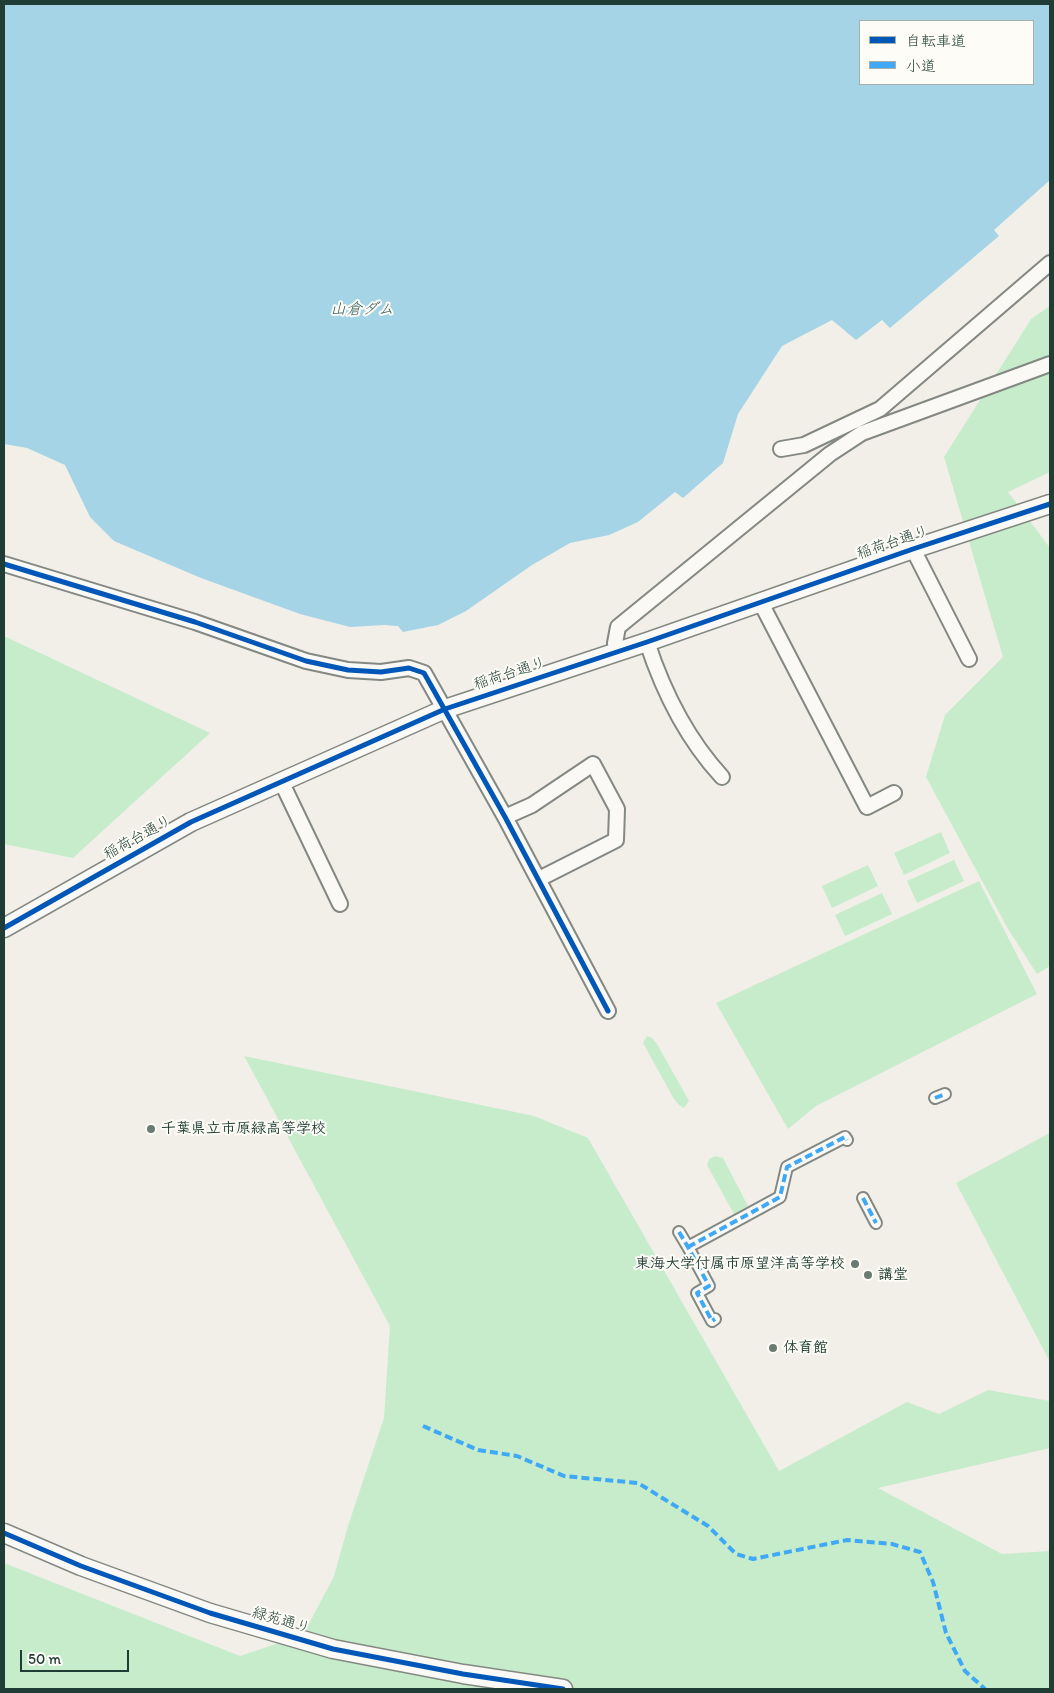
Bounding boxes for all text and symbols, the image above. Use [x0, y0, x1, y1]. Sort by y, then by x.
legend [859, 20, 1034, 85]
text: 自転車道 [906, 32, 966, 50]
text: 小道 [906, 57, 936, 75]
water label: 山倉ダム [330, 300, 394, 320]
street label: 稲荷台通り [855, 522, 931, 564]
street label: 稲荷台通り [472, 654, 548, 694]
street label: 稲荷台通り [101, 812, 175, 864]
place label: 千葉県立市原緑高等学校 [161, 1120, 326, 1138]
marker: 千葉県立市原緑高等学校 [145, 1123, 157, 1135]
place label: 東海大学付属市原望洋高等学校 [635, 1255, 845, 1273]
marker: 東海大学付属市原望洋高等学校 [849, 1258, 861, 1270]
place label: 講堂 [878, 1266, 908, 1284]
marker: 講堂 [862, 1269, 874, 1281]
place label: 体育館 [783, 1339, 828, 1357]
marker: 体育館 [767, 1342, 779, 1354]
street label: 緑苑通り [250, 1604, 312, 1638]
scale bar [22, 1640, 131, 1672]
text: 50 m [28, 1650, 61, 1668]

